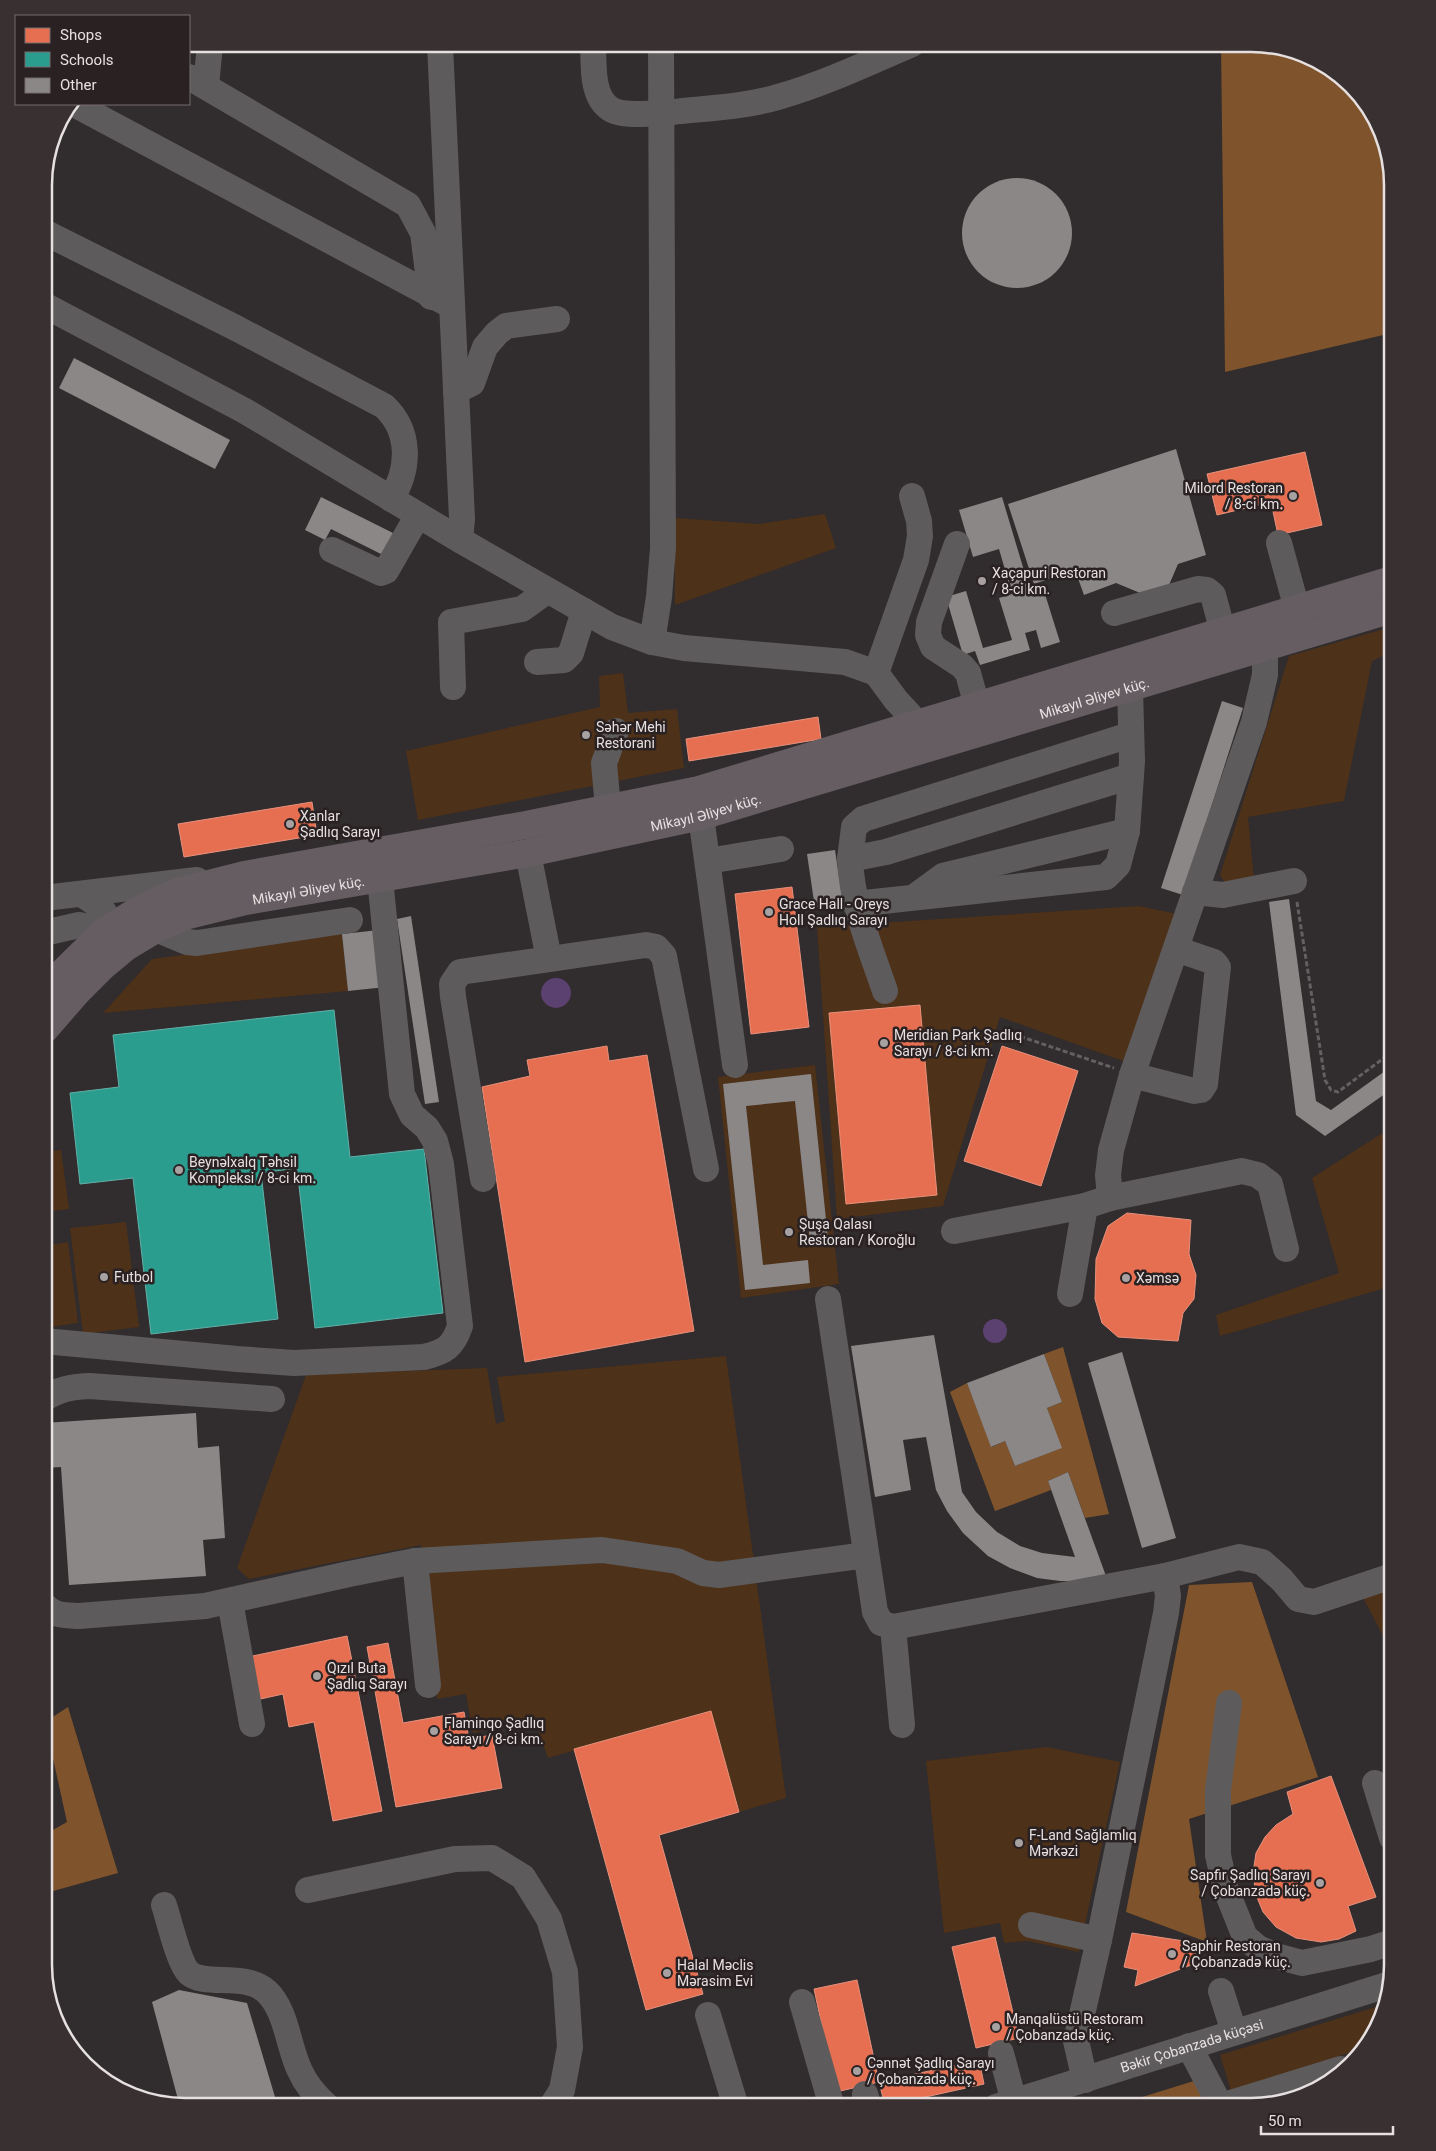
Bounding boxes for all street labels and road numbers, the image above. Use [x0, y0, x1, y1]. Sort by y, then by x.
street label: Mikayıl Əliyev küç. [1037, 674, 1151, 722]
street label: Mikayıl Əliyev küç. [649, 790, 763, 835]
street label: Mikayıl Əliyev küç. [251, 873, 366, 908]
street label: Bəkir Çobanzadə küçəsi [1118, 2016, 1265, 2076]

